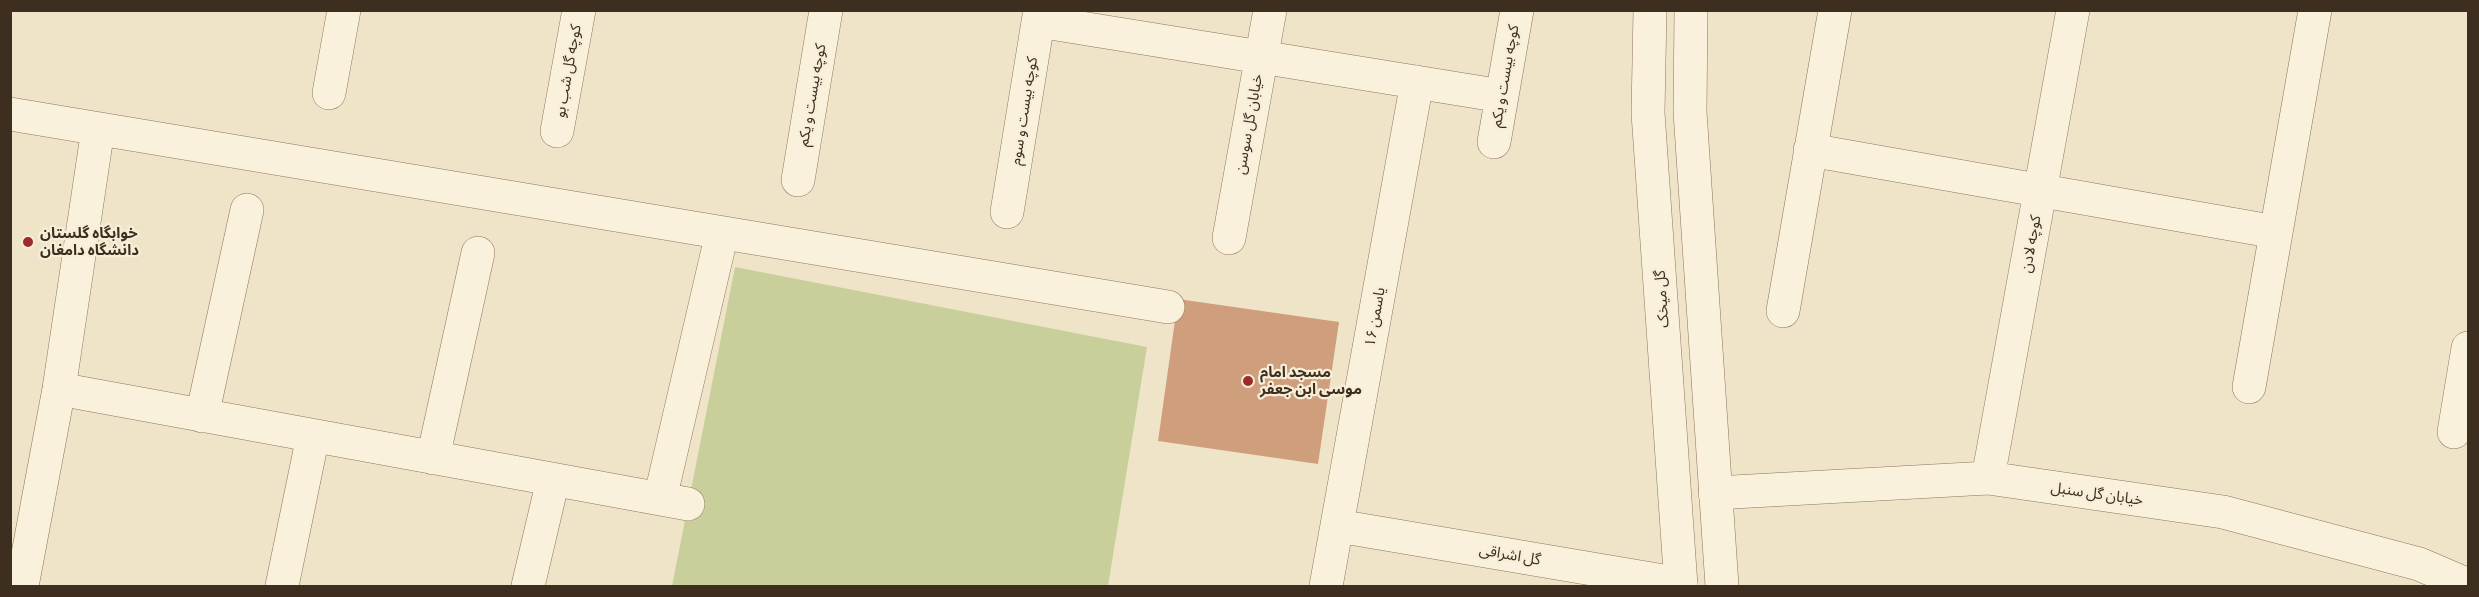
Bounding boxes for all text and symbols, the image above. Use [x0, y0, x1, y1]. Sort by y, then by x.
street label: کوچه گل شب بو [551, 23, 585, 119]
street label: کوچه بیست و یکم [1487, 23, 1523, 129]
street label: کوچه بیست و یکم [794, 42, 830, 148]
street label: کوچه بیست و سوم [1007, 56, 1041, 166]
street label: خیابان گل سوسن [1231, 72, 1267, 176]
street label: کوچه لادن [2017, 214, 2045, 274]
place label: خوابگاه گلستان دانشگاه دامغان [40, 224, 139, 259]
marker: خوابگاه گلستان دانشگاه دامغان [21, 235, 35, 249]
street label: گل میخک [1651, 270, 1673, 328]
street label: یاسمن ۱۶ [1361, 286, 1389, 348]
place label: مسجد امام موسی ابن جعفر [1260, 363, 1362, 398]
marker: مسجد امام موسی ابن جعفر [1241, 374, 1255, 388]
street label: خیابان گل سنبل [2050, 479, 2144, 509]
street label: گل اشراقی [1478, 541, 1542, 569]

